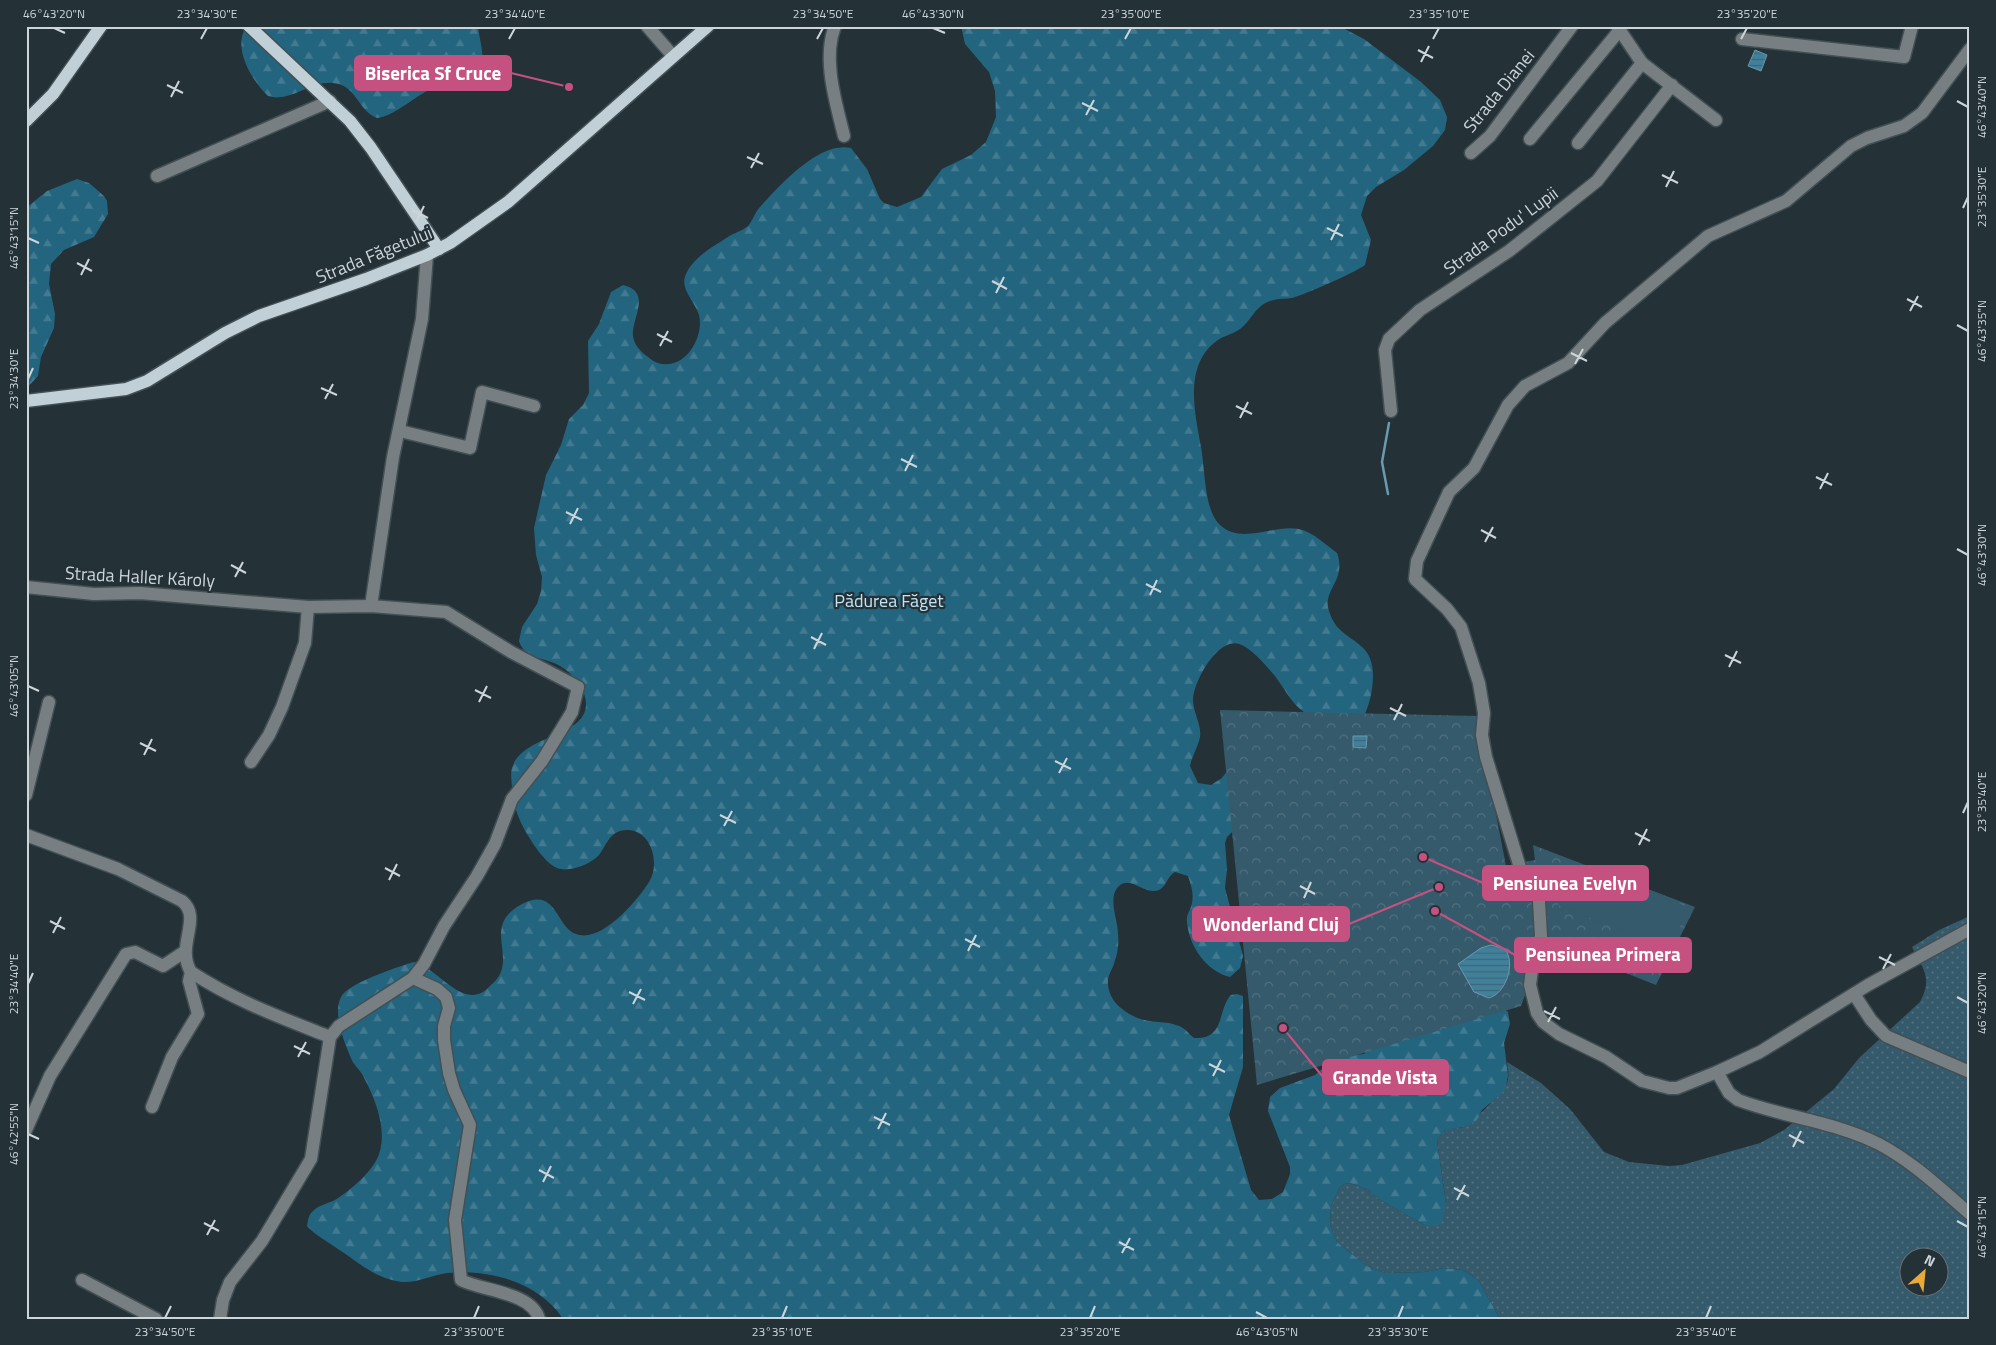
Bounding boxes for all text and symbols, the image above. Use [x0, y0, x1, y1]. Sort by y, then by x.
text: 46°43'20"N [23, 4, 85, 23]
text: 23°34'30"E [177, 4, 238, 23]
text: 23°34'40"E [485, 4, 546, 23]
text: 23°34'50"E [793, 4, 854, 23]
text: 46°43'30"N [902, 4, 964, 23]
text: 23°35'00"E [1101, 4, 1162, 23]
text: 23°35'10"E [1409, 4, 1470, 23]
text: 23°35'20"E [1717, 4, 1778, 23]
street label: Strada Dianei [1456, 43, 1541, 138]
callout: Biserica Sf Cruce [355, 56, 511, 90]
text: Biserica Sf Cruce [365, 58, 502, 87]
text: 46°43'40"N [1972, 76, 1991, 138]
text: 23°35'30"E [1972, 166, 1991, 227]
street label: Strada Podu' Lupii [1438, 180, 1564, 281]
text: 46°43'15"N [4, 207, 23, 269]
street label: Strada Făgetului [312, 219, 436, 290]
text: 46°43'35"N [1972, 300, 1991, 362]
text: 23°34'30"E [4, 348, 23, 409]
text: 46°43'30"N [1972, 524, 1991, 586]
street label: Strada Haller Károly [64, 559, 216, 594]
park label: Pădurea Făget [834, 587, 944, 614]
text: 46°43'05"N [4, 655, 23, 717]
text: 23°35'40"E [1972, 771, 1991, 832]
callout: Pensiunea Evelyn [1483, 866, 1648, 900]
text: Pensiunea Evelyn [1493, 868, 1637, 897]
callout: Wonderland Cluj [1193, 907, 1349, 941]
text: Wonderland Cluj [1203, 909, 1339, 938]
callout: Pensiunea Primera [1515, 938, 1691, 972]
text: Pensiunea Primera [1525, 939, 1681, 968]
text: 23°34'40"E [4, 953, 23, 1014]
text: 46°43'20"N [1972, 972, 1991, 1034]
callout: Grande Vista [1323, 1060, 1448, 1094]
text: Grande Vista [1332, 1062, 1438, 1091]
text: 46°42'55"N [4, 1103, 23, 1165]
text: 46°43'15"N [1972, 1196, 1991, 1258]
north arrow [1898, 1248, 1948, 1298]
text: N [1921, 1248, 1939, 1272]
text: 23°34'50"E [135, 1322, 196, 1341]
text: 23°35'00"E [444, 1322, 505, 1341]
text: 23°35'10"E [752, 1322, 813, 1341]
text: 23°35'20"E [1060, 1322, 1121, 1341]
text: 46°43'05"N [1236, 1322, 1298, 1341]
text: 23°35'30"E [1368, 1322, 1429, 1341]
text: 23°35'40"E [1676, 1322, 1737, 1341]

